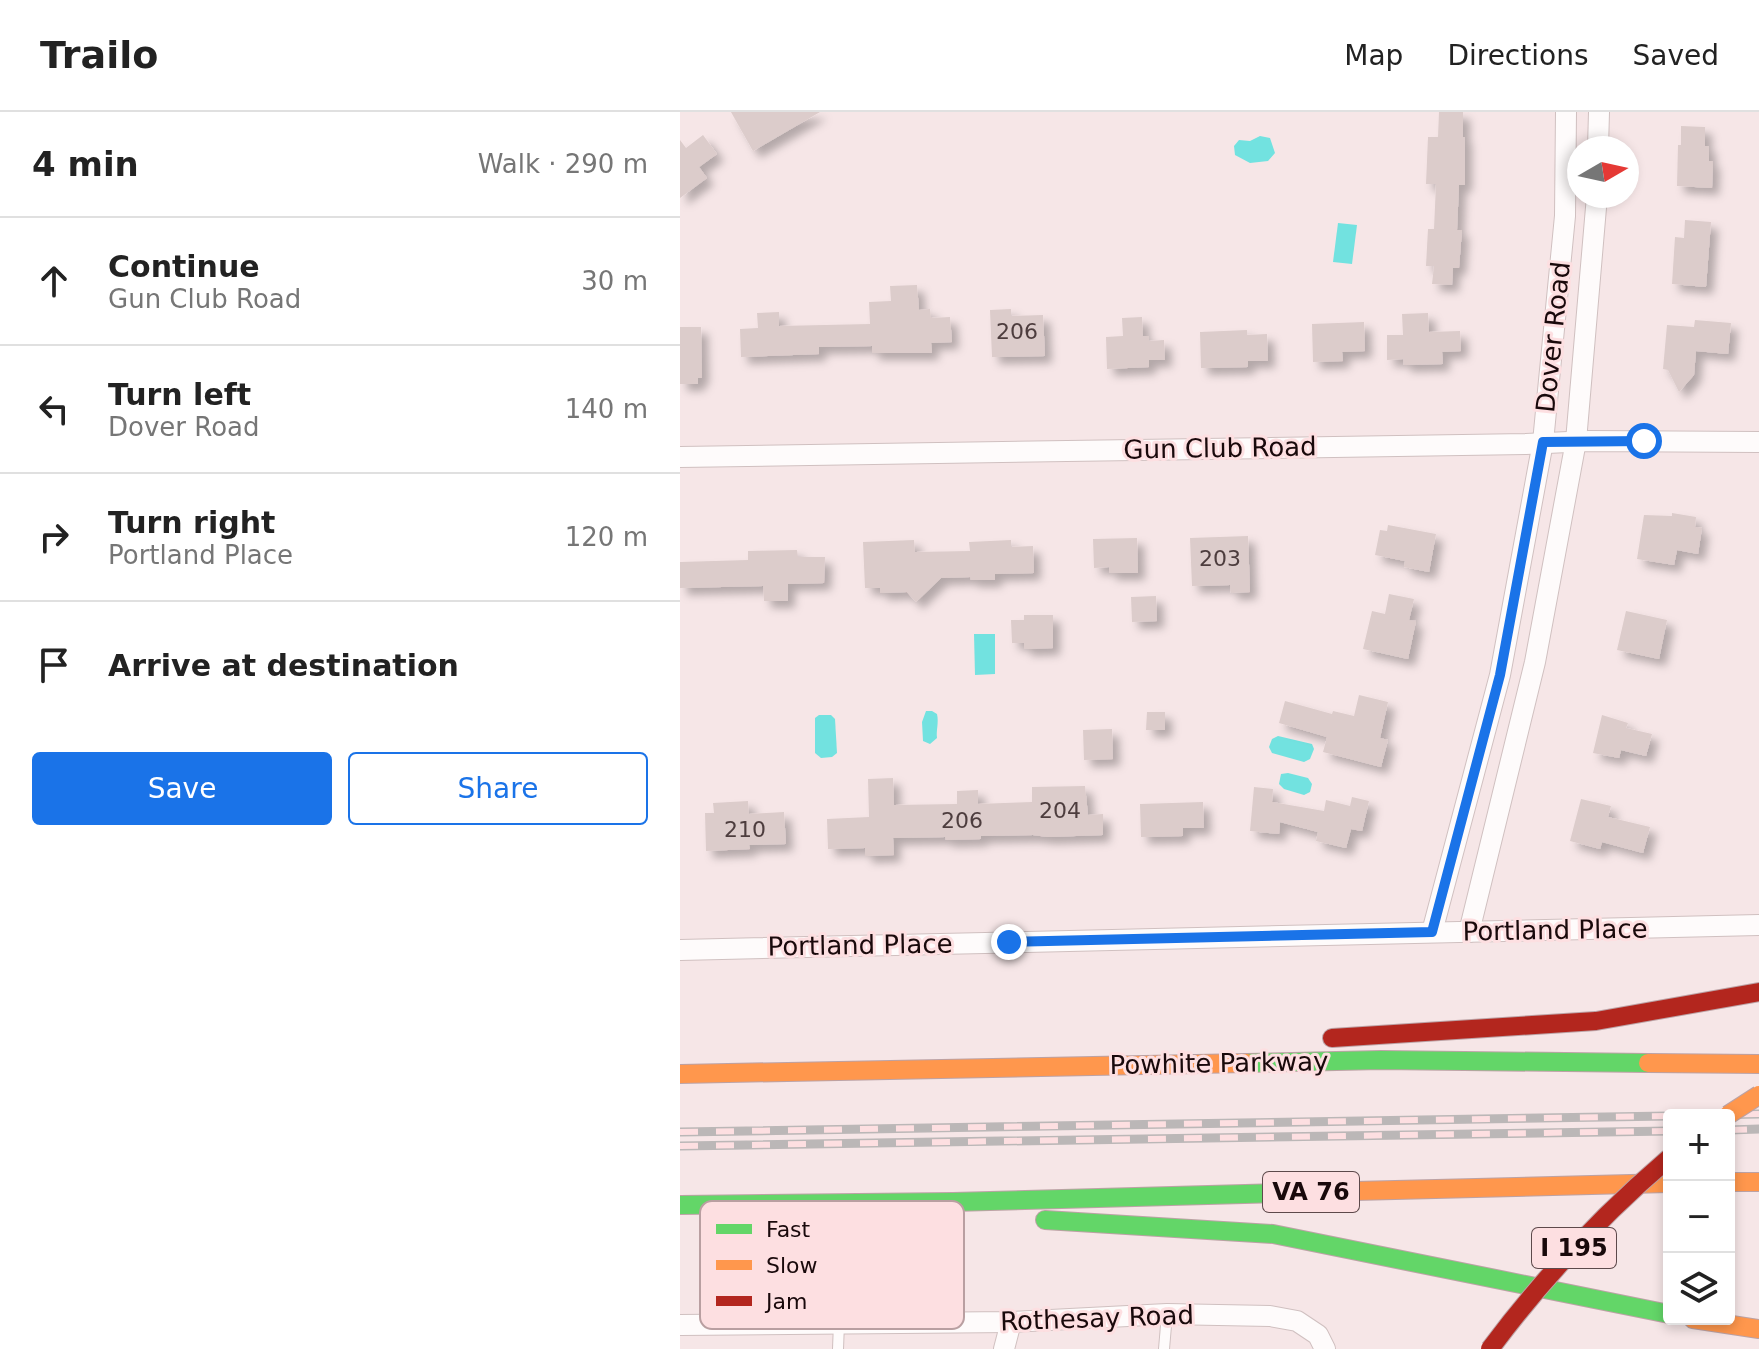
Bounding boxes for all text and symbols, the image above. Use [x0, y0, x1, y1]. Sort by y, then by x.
text: Trailo [40, 33, 158, 77]
text: Map [1344, 39, 1403, 72]
text: Directions [1447, 39, 1588, 72]
text: Saved [1632, 39, 1719, 72]
north arrow [1567, 136, 1639, 208]
text: 4 min [32, 144, 139, 184]
text: Walk · 290 m [478, 149, 648, 179]
text: Continue [108, 249, 260, 284]
icon: ahead [32, 259, 76, 303]
street label: Dover Road [1530, 260, 1576, 414]
text: 30 m [581, 266, 648, 296]
text: Gun Club Road [108, 284, 301, 314]
house number: 206 [996, 319, 1038, 344]
text: Turn left [108, 377, 251, 412]
icon: left [32, 387, 76, 431]
text: 140 m [565, 394, 648, 424]
text: Dover Road [108, 412, 260, 442]
route start [1626, 423, 1662, 459]
street label: Gun Club Road [1123, 431, 1317, 465]
text: Turn right [108, 505, 275, 540]
icon: right [32, 515, 76, 559]
text: 120 m [565, 522, 648, 552]
text: Portland Place [108, 540, 293, 570]
house number: 203 [1199, 546, 1241, 571]
icon: arrive [32, 643, 76, 687]
text: Arrive at destination [108, 648, 459, 683]
button: Save [32, 752, 332, 825]
button: Share [348, 752, 648, 825]
house number: 204 [1039, 798, 1081, 823]
house number: 206 [941, 808, 983, 833]
house number: 210 [724, 817, 766, 842]
street label: Portland Place [1462, 913, 1648, 947]
route end [991, 924, 1027, 960]
street label: Portland Place [767, 928, 953, 962]
street label: Powhite Parkway [1109, 1046, 1329, 1080]
map controls [1663, 1109, 1735, 1325]
button: + [1663, 1109, 1735, 1181]
road number: VA 76 [1263, 1172, 1359, 1212]
button: − [1663, 1181, 1735, 1253]
legend [700, 1201, 964, 1329]
text: Fast [766, 1217, 811, 1242]
road number: I 195 [1532, 1228, 1616, 1268]
text: Slow [766, 1253, 818, 1278]
button: layers [1663, 1253, 1735, 1325]
text: Jam [764, 1289, 807, 1314]
street label: Rothesay Road [1000, 1300, 1194, 1336]

